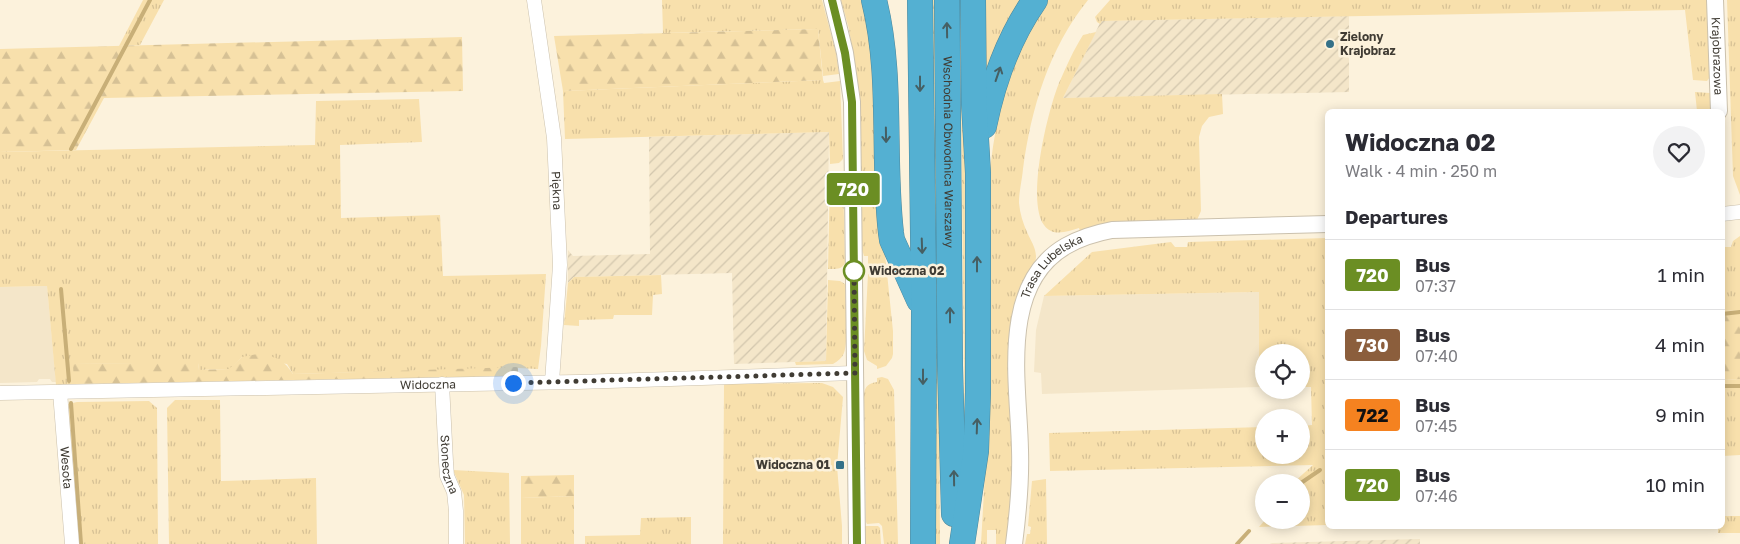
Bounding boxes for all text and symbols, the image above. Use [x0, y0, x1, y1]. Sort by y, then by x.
street label: Krajobrazowa [1709, 17, 1726, 95]
one-way arrow [942, 23, 952, 39]
place label: Zielony Krajobraz [1340, 29, 1396, 58]
marker: Zielony Krajobraz [1324, 38, 1336, 50]
street label: Wschodnia Obwodnica Warszawy [940, 56, 957, 248]
one-way arrow [994, 67, 1003, 83]
one-way arrow [915, 75, 925, 91]
button: heart [1653, 126, 1705, 178]
one-way arrow [881, 127, 891, 143]
text: Widoczna 02 [1345, 127, 1495, 156]
text: Walk · 4 min · 250 m [1345, 161, 1497, 181]
street label: Piękna [549, 171, 565, 210]
line badge: 720 [824, 173, 882, 205]
text: 720 [837, 178, 869, 200]
text: Departures [1345, 205, 1448, 228]
street label: Trasa Lubelska [1017, 231, 1085, 300]
one-way arrow [917, 238, 927, 254]
text: Bus [1415, 253, 1450, 276]
one-way arrow [972, 256, 982, 272]
marker: Widoczna 02 [843, 260, 865, 282]
place label: Widoczna 02 [869, 263, 944, 278]
text: 1 min [1657, 263, 1705, 286]
text: 720 [1356, 264, 1389, 286]
text: 07:37 [1415, 276, 1456, 296]
one-way arrow [945, 308, 955, 324]
text: Bus [1415, 323, 1450, 346]
text: 4 min [1655, 333, 1705, 356]
text: 730 [1356, 334, 1389, 356]
map controls [1255, 344, 1310, 529]
button: locate [1255, 344, 1310, 399]
text: 07:40 [1415, 346, 1458, 366]
one-way arrow [918, 368, 928, 385]
your location [501, 371, 526, 396]
street label: Widoczna [400, 376, 456, 392]
text: Bus [1415, 393, 1450, 416]
text: 9 min [1655, 403, 1705, 426]
text: 722 [1357, 404, 1388, 426]
button: + [1255, 409, 1310, 464]
text: 07:45 [1415, 416, 1457, 436]
one-way arrow [972, 419, 982, 435]
street label: Słoneczna [438, 434, 462, 496]
street label: Wesoła [57, 446, 76, 490]
place label: Widoczna 01 [756, 457, 830, 472]
marker: Widoczna 01 [834, 459, 846, 471]
text: Bus [1415, 463, 1450, 486]
one-way arrow [949, 470, 959, 486]
text: 10 min [1646, 473, 1705, 496]
button: − [1255, 474, 1310, 529]
text: 720 [1356, 474, 1389, 496]
text: 07:46 [1415, 486, 1458, 506]

